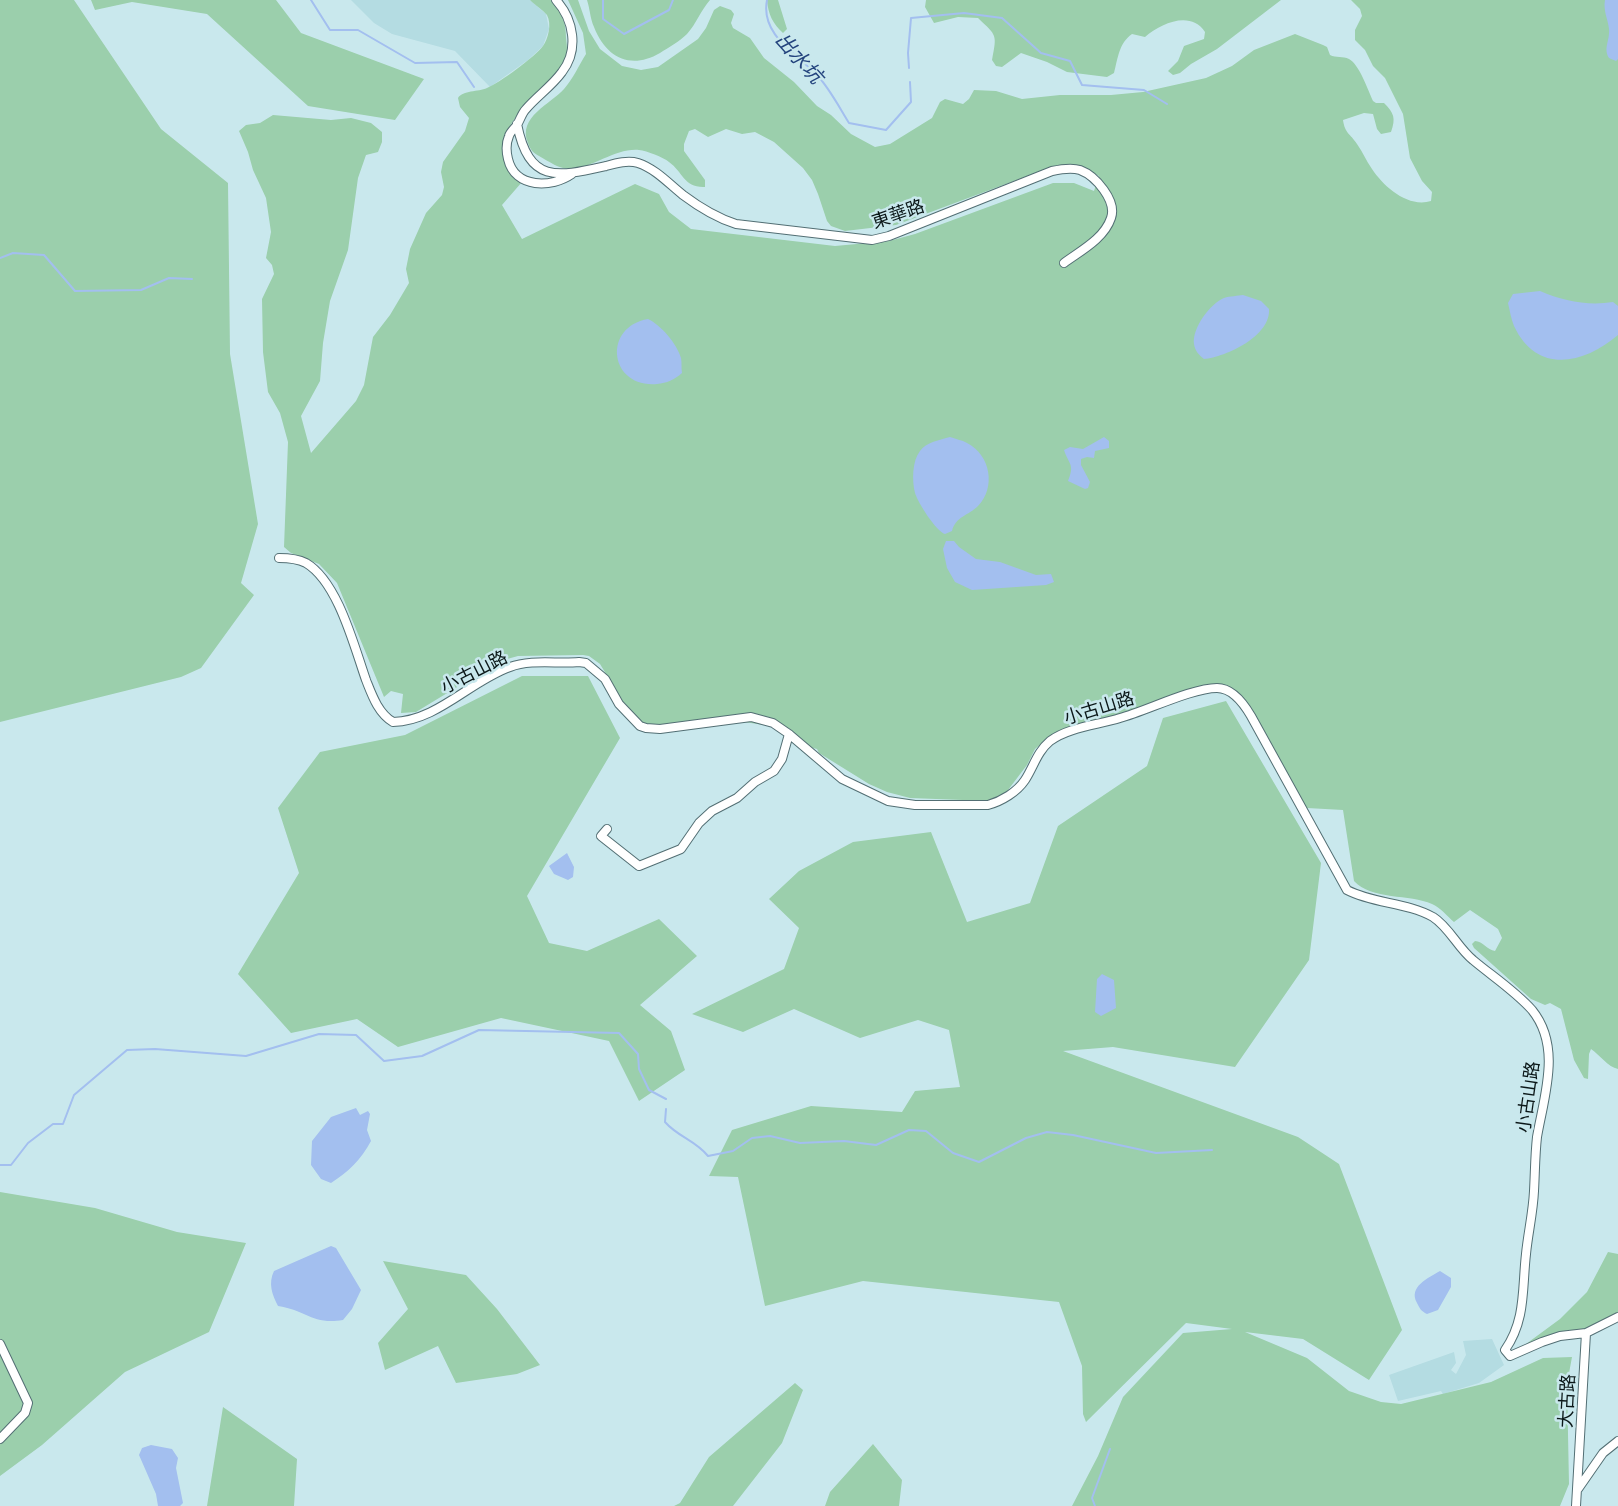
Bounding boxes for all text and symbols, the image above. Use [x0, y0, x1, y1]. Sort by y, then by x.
water label: 出水坑 [770, 28, 828, 88]
street label: 東華路 [869, 195, 927, 233]
street label: 小古山路 [437, 646, 511, 698]
street label: 小古山路 [1061, 687, 1137, 729]
street label: 小古山路 [1512, 1060, 1544, 1134]
street label: 大古路 [1555, 1373, 1579, 1429]

